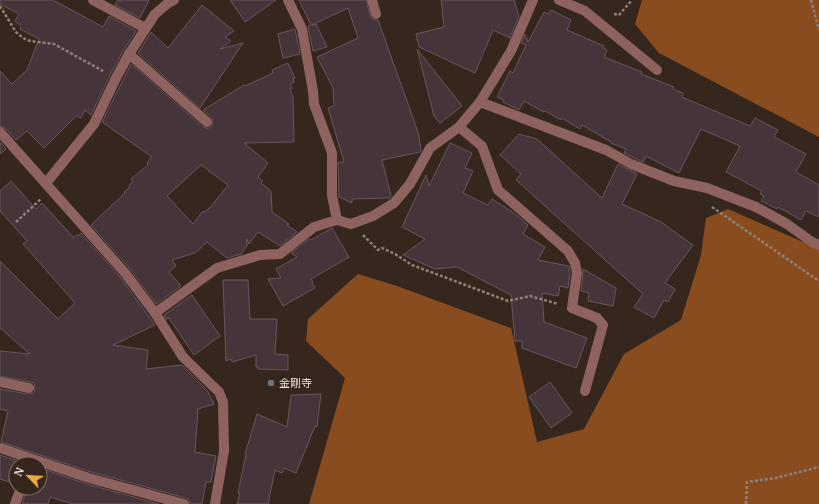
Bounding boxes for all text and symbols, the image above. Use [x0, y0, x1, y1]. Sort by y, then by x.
place label: 金剛寺 [279, 376, 312, 390]
marker: 金剛寺 [266, 378, 276, 388]
north arrow [8, 456, 48, 496]
text: N [11, 464, 27, 479]

